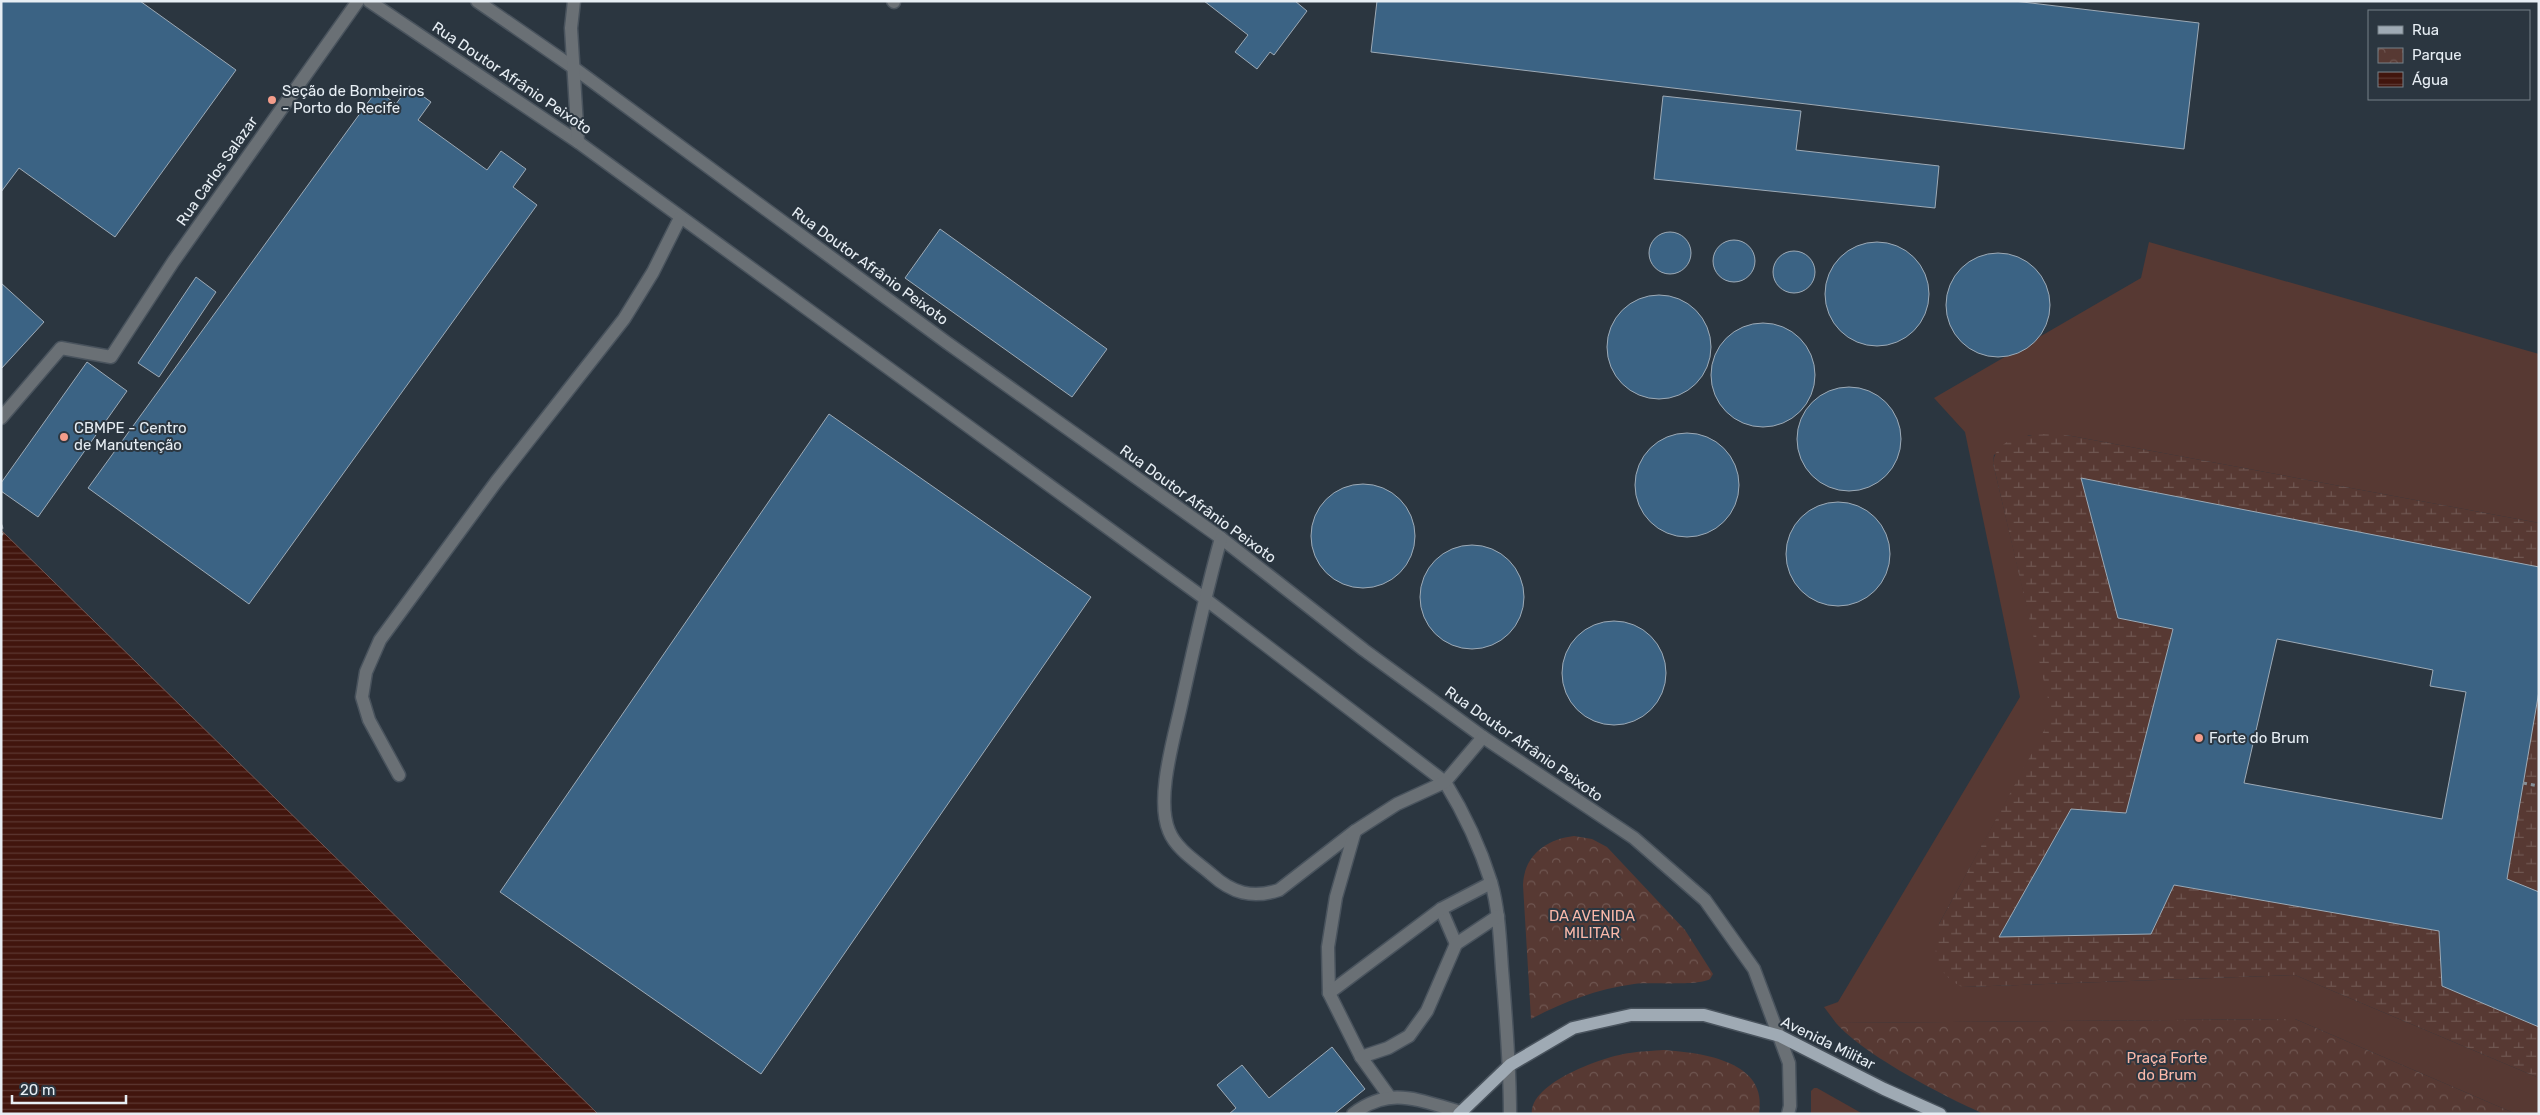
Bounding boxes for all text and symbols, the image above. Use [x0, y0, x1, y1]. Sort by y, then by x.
legend [2368, 10, 2530, 100]
street label: Rua Doutor Afrânio Peixoto [429, 18, 595, 138]
text: Rua [2412, 21, 2439, 39]
text: Parque [2412, 46, 2462, 64]
text: Água [2412, 71, 2448, 89]
place label: Seção de Bombeiros - Porto do Recife [282, 82, 425, 117]
marker: Seção de Bombeiros - Porto do Recife [266, 94, 278, 106]
street label: Rua Carlos Salazar [172, 113, 262, 229]
street label: Rua Doutor Afrânio Peixoto [788, 203, 952, 329]
place label: CBMPE - Centro de Manutenção [74, 419, 187, 454]
marker: CBMPE - Centro de Manutenção [58, 431, 70, 443]
street label: Rua Doutor Afrânio Peixoto [1116, 441, 1280, 567]
street label: Rua Doutor Afrânio Peixoto [1442, 683, 1606, 805]
place label: Forte do Brum [2209, 729, 2309, 747]
marker: Forte do Brum [2193, 732, 2205, 744]
park label: DA AVENIDA MILITAR [1549, 907, 1635, 942]
street label: Avenida Militar [1778, 1012, 1878, 1074]
park label: Praça Forte do Brum [2127, 1049, 2207, 1084]
scale bar [12, 1072, 126, 1104]
text: 20 m [20, 1081, 55, 1099]

